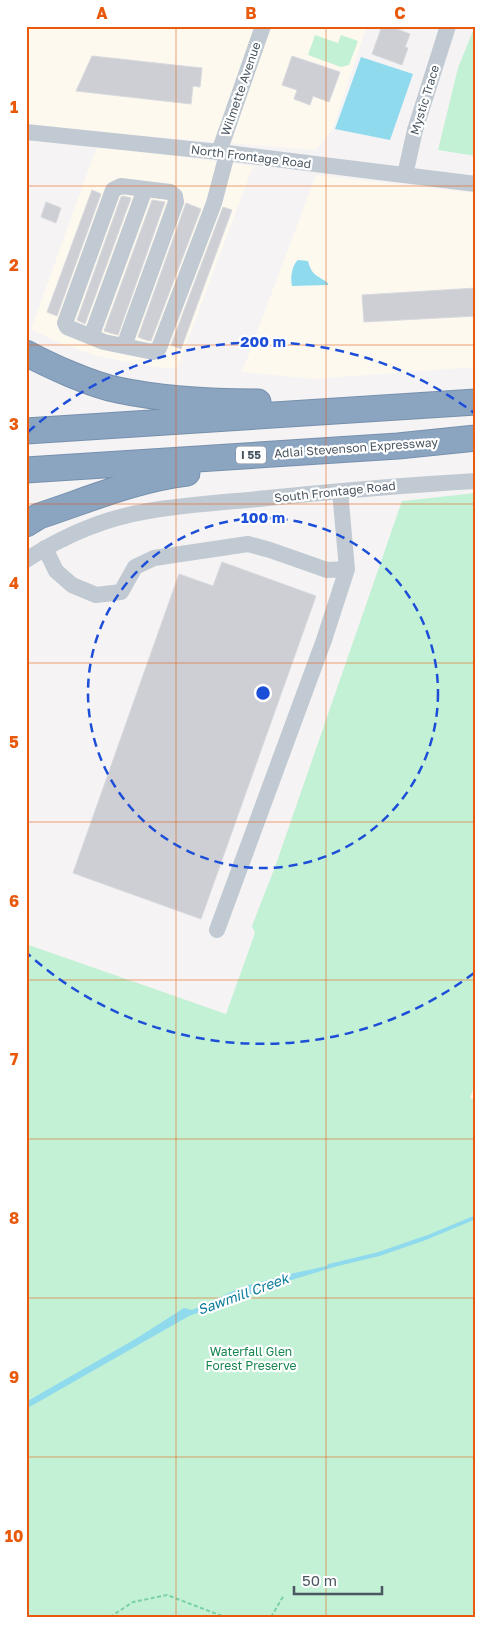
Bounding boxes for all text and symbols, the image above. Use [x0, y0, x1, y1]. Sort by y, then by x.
text: A [96, 3, 108, 23]
text: B [245, 3, 257, 23]
text: C [394, 3, 406, 23]
street label: Wilmette Avenue [217, 40, 264, 138]
street label: Mystic Trace [407, 63, 442, 137]
text: 1 [10, 97, 18, 117]
street label: North Frontage Road [190, 142, 312, 171]
text: 2 [9, 255, 19, 275]
text: 200 m [240, 332, 286, 350]
text: 3 [9, 414, 19, 434]
street label: Adlai Stevenson Expressway [274, 434, 439, 461]
road number: I 55 [236, 446, 266, 464]
street label: South Frontage Road [274, 478, 396, 505]
text: 100 m [241, 508, 285, 526]
text: 4 [9, 573, 19, 593]
centre of rings [254, 684, 272, 702]
text: 5 [9, 732, 19, 752]
text: 6 [9, 891, 19, 911]
text: 7 [10, 1049, 19, 1069]
text: 8 [9, 1208, 19, 1228]
water label: Sawmill Creek [195, 1268, 293, 1318]
park label: Waterfall Glen Forest Preserve [205, 1344, 297, 1373]
text: 9 [9, 1367, 19, 1387]
text: 10 [5, 1526, 23, 1546]
scale bar [294, 1563, 382, 1595]
text: 50 m [302, 1571, 337, 1589]

